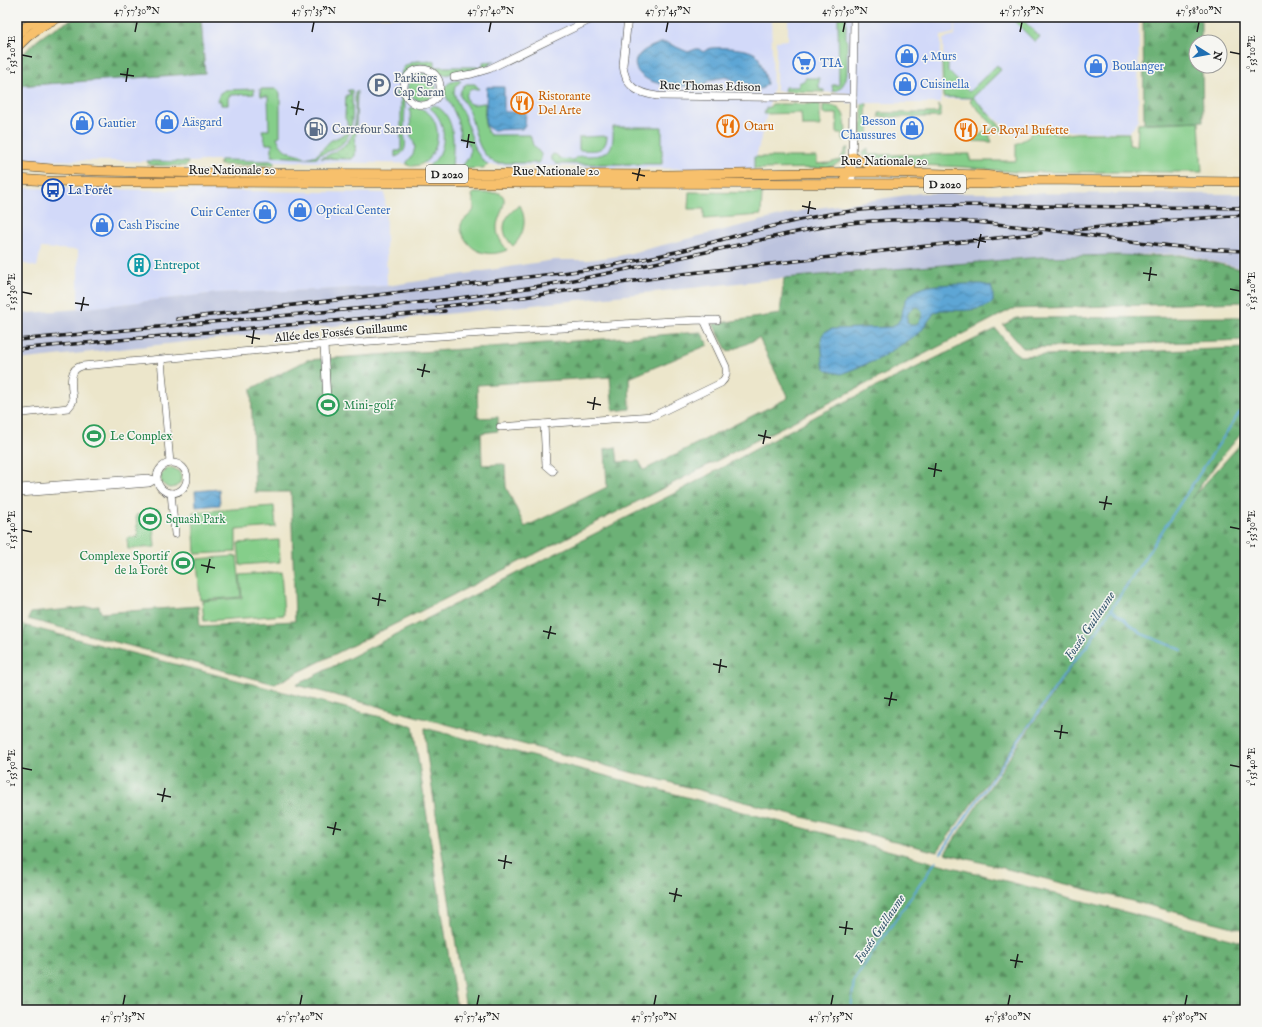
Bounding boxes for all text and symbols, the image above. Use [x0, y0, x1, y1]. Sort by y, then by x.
text: 47°57'30"N [114, 5, 160, 18]
text: 47°57'35"N [292, 5, 337, 18]
text: 47°57'40"N [468, 5, 515, 18]
text: 47°57'45"N [645, 5, 691, 18]
text: 47°57'50"N [822, 5, 868, 18]
text: 47°57'55"N [1000, 5, 1045, 18]
text: 47°58'00"N [1176, 5, 1222, 18]
north arrow [1188, 34, 1228, 74]
text: 1°53'10"E [1246, 35, 1259, 73]
text: 1°53'20"E [6, 36, 19, 74]
shop icon: 4 Murs [894, 43, 920, 69]
place label: 4 Murs [922, 49, 957, 64]
text: N [1209, 49, 1225, 62]
supermarket icon: TIA [791, 50, 817, 76]
shop icon: Boulanger [1083, 53, 1109, 79]
place label: TIA [820, 56, 843, 71]
place label: Boulanger [1112, 59, 1164, 74]
place label: Parkings Cap Saran [394, 71, 445, 101]
shop icon: Cuisinella [892, 71, 918, 97]
parking icon: Parkings Cap Saran [366, 72, 392, 98]
place label: Cuisinella [920, 77, 970, 92]
street label: Rue Thomas Edison [659, 78, 761, 95]
place label: Ristorante Del Arte [538, 89, 591, 118]
restaurant icon: Ristorante Del Arte [509, 90, 535, 116]
shop icon: Aäsgard [154, 109, 180, 135]
shop icon: Gautier [69, 110, 95, 136]
restaurant icon: Otaru [715, 113, 741, 139]
place label: Besson Chaussures [841, 114, 897, 143]
place label: Aäsgard [181, 115, 223, 130]
shop icon: Besson Chaussures [899, 115, 925, 141]
place label: Gautier [98, 116, 137, 131]
fuel station icon: Carrefour Saran [303, 116, 329, 142]
restaurant icon: Le Royal Bufette [953, 117, 979, 143]
place label: Otaru [744, 119, 774, 134]
place label: Carrefour Saran [332, 122, 412, 137]
place label: Le Royal Bufette [982, 123, 1069, 138]
street label: Rue Nationale 20 [841, 154, 928, 169]
street label: Rue Nationale 20 [189, 163, 276, 178]
street label: Rue Nationale 20 [513, 164, 600, 179]
road number: D 2020 [426, 165, 468, 183]
road number: D 2020 [924, 175, 966, 193]
bus stop icon: La Forêt [40, 177, 66, 203]
place label: La Forêt [68, 183, 112, 198]
shop icon: Optical Center [287, 197, 313, 223]
shop icon: Cuir Center [252, 199, 278, 225]
place label: Optical Center [316, 203, 391, 219]
place label: Cuir Center [190, 205, 251, 220]
shop icon: Cash Piscine [89, 212, 115, 238]
place label: Cash Piscine [118, 218, 180, 233]
building icon: Entrepot [126, 252, 152, 278]
place label: Entrepot [154, 258, 200, 274]
text: 1°53'20"E [1246, 272, 1259, 310]
text: 1°53'30"E [6, 273, 19, 311]
street label: Allée des Fossés Guillaume [273, 319, 409, 346]
sports icon: Mini-golf [315, 392, 341, 418]
place label: Mini-golf [344, 398, 397, 413]
sports icon: Le Complex [81, 423, 107, 449]
place label: Le Complex [110, 429, 172, 445]
sports icon: Squash Park [137, 506, 163, 532]
text: 1°53'30"E [1246, 510, 1259, 548]
text: 1°53'40"E [6, 511, 19, 549]
place label: Squash Park [166, 512, 226, 528]
place label: Complexe Sportif de la Forêt [79, 549, 171, 578]
sports icon: Complexe Sportif de la Forêt [170, 550, 196, 576]
water label: Fossés Guillaume [1061, 588, 1120, 664]
text: 1°53'40"E [1246, 748, 1259, 786]
text: 1°53'50"E [6, 749, 19, 787]
water label: Fossés Guillaume [851, 891, 910, 967]
text: 47°57'35"N [101, 1011, 146, 1024]
text: 47°57'40"N [277, 1011, 324, 1024]
text: 47°57'45"N [454, 1011, 500, 1024]
text: 47°57'50"N [631, 1011, 677, 1024]
text: 47°57'55"N [809, 1011, 854, 1024]
text: 47°58'00"N [985, 1011, 1031, 1024]
text: 47°58'05"N [1163, 1011, 1208, 1024]

